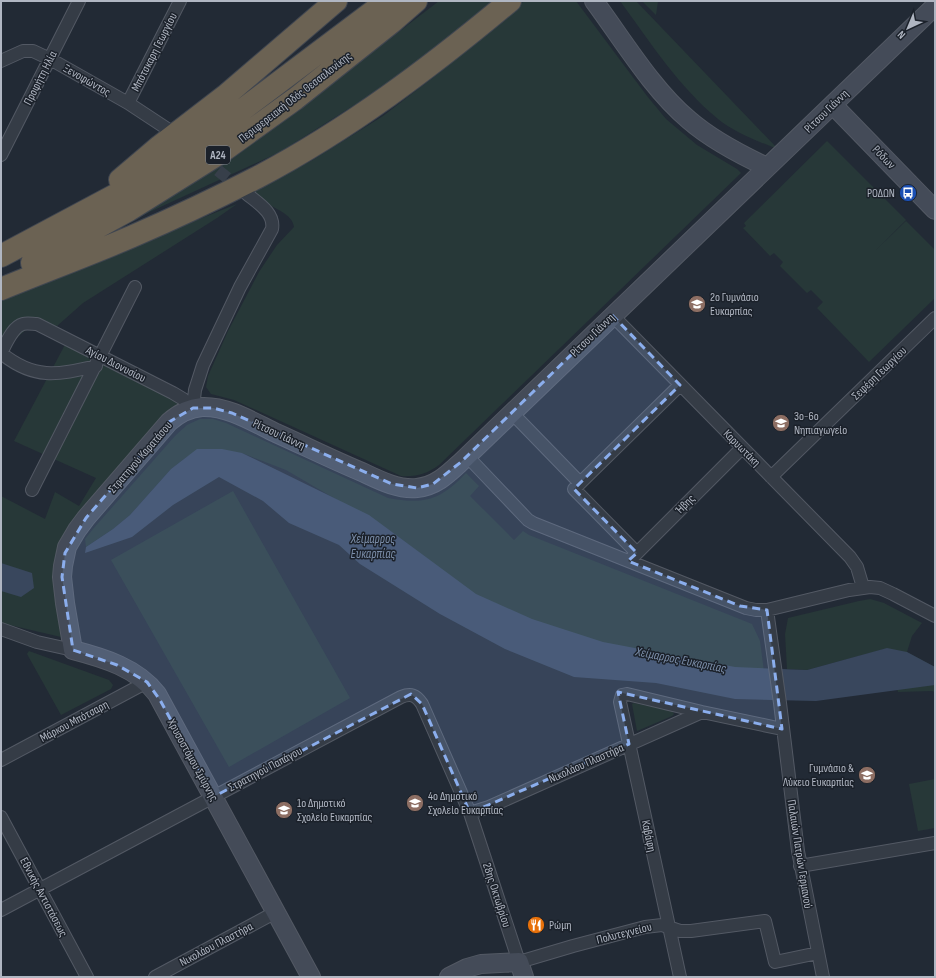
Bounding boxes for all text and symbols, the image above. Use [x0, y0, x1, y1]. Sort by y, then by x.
north arrow [888, 8, 928, 48]
street label: Μπότσκαρη Γεωργίου [128, 10, 181, 94]
text: N [895, 28, 908, 42]
street label: Περιφερειακή Οδός Θεσσαλονίκης [236, 48, 355, 146]
street label: Προφήτη Ηλία [20, 49, 60, 108]
street label: Ξενοφώντος [60, 61, 113, 100]
street label: Ρίτσου Γιάννη [801, 87, 852, 136]
street label: Ρόδων [869, 142, 899, 172]
road number: Α24 [206, 146, 230, 164]
bus stop icon: ΡΟΔΩΝ [898, 183, 918, 203]
place label: ΡΟΔΩΝ [867, 186, 895, 201]
place label: 2ο Γυμνάσιο Ευκαρπίας [710, 290, 759, 319]
school or university icon: 2ο Γυμνάσιο Ευκαρπίας [687, 294, 707, 314]
street label: Ρίτσου Γιάννη [567, 311, 618, 360]
street label: Αγίου Διονυσίου [82, 342, 148, 386]
street label: Σεφέρη Γεωργίου [849, 343, 910, 403]
place label: 3ο-6ο Νηπιαγωγείο [794, 409, 847, 438]
school or university icon: 3ο-6ο Νηπιαγωγείο [771, 413, 791, 433]
street label: Ρίτσου Γιάννη [250, 416, 307, 453]
street label: Στρατηγού Καρατάσου [105, 418, 176, 496]
street label: Καρυωτάκη [720, 427, 763, 470]
street label: Ήβης [672, 491, 699, 518]
water label: Χείμαρρος Ευκαρπίας [350, 531, 396, 562]
water label: Χείμαρρος Ευκαρπίας [633, 643, 727, 677]
street label: Μάρκου Μπότσαρη [37, 697, 111, 746]
street label: Χρυσοστόμου Σμύρνης [163, 716, 221, 804]
street label: Νικολάου Πλαστήρα [546, 740, 626, 787]
street label: Στρατηγού Παπάγου [226, 744, 305, 795]
place label: Γυμνάσιο & Λύκειο Ευκαρπίας [782, 761, 854, 790]
school or university icon: Γυμνάσιο & Λύκειο Ευκαρπίας [857, 765, 877, 785]
place label: 4ο Δημοτικό Σχολείο Ευκαρπίας [428, 789, 504, 818]
school or university icon: 4ο Δημοτικό Σχολείο Ευκαρπίας [405, 793, 425, 813]
place label: 1ο Δημοτικό Σχολείο Ευκαρπίας [297, 796, 373, 825]
street label: Παλαιών Πατρών Γερμανού [784, 799, 816, 910]
school or university icon: 1ο Δημοτικό Σχολείο Ευκαρπίας [274, 800, 294, 820]
street label: Καβάφη [638, 819, 659, 854]
street label: Εθνικής Αντιστάσεως [16, 855, 71, 940]
street label: 28ης Οκτωβρίου [479, 861, 514, 929]
restaurant icon: Ρώμη [526, 915, 546, 935]
place label: Ρώμη [549, 918, 572, 933]
street label: Νικολάου Πλαστήρα [177, 919, 255, 970]
street label: Πολυτεχνείου [595, 919, 653, 948]

